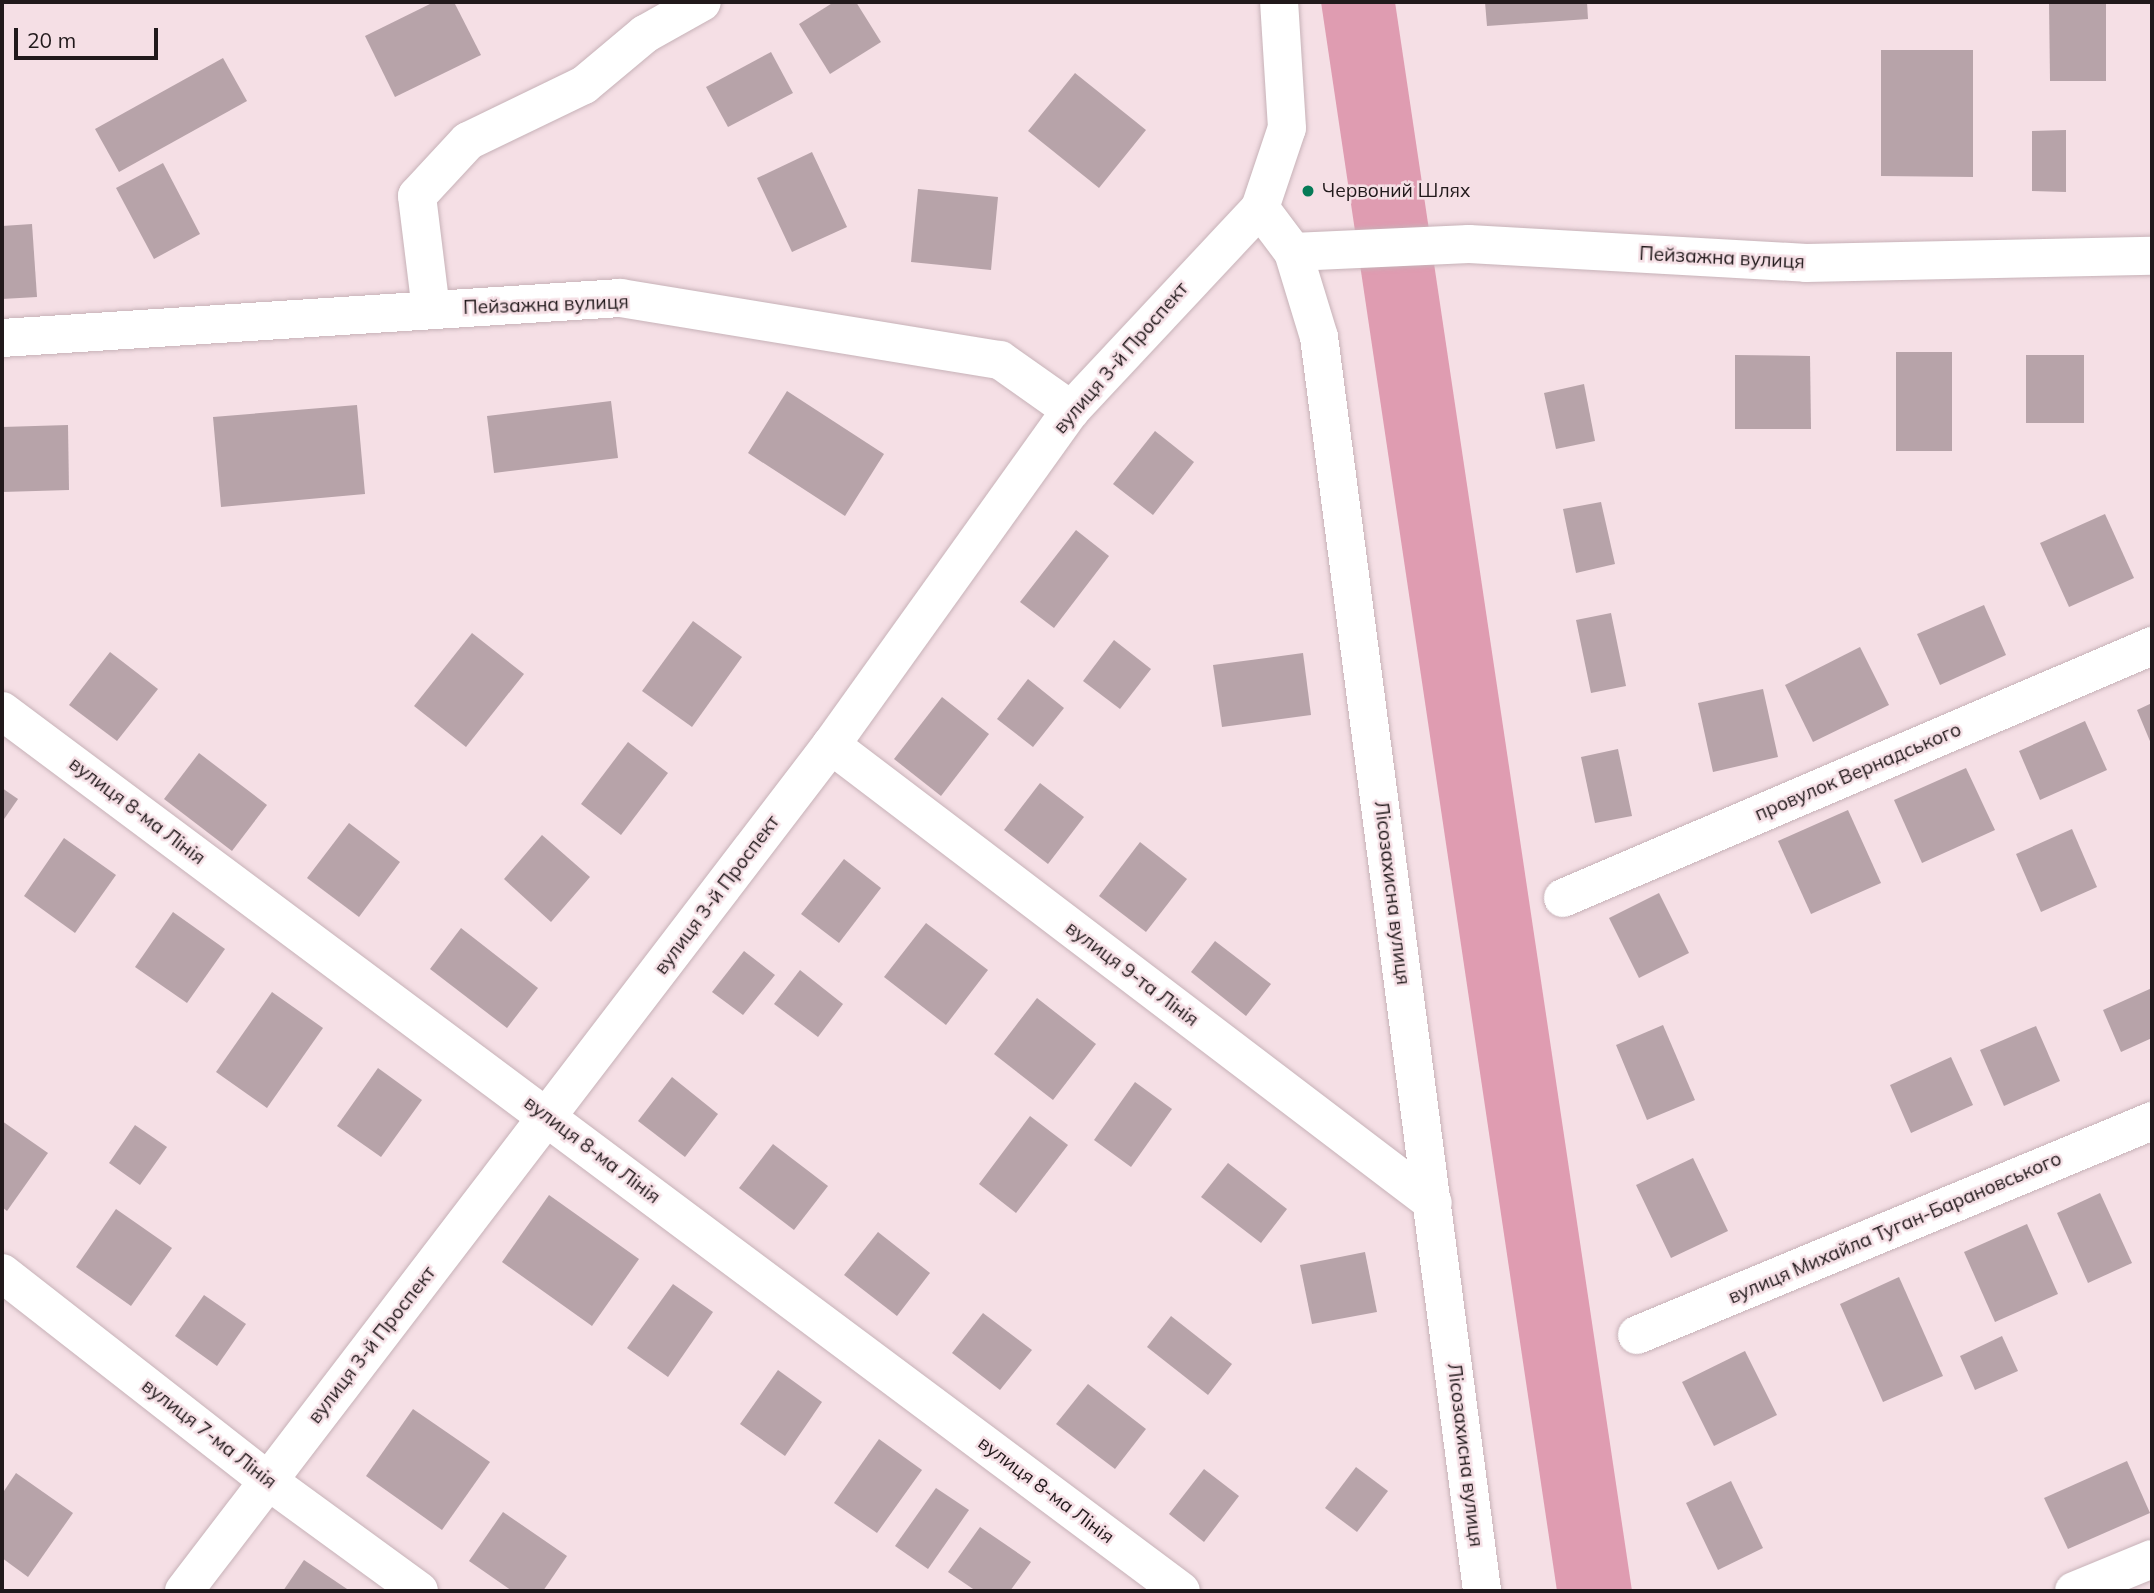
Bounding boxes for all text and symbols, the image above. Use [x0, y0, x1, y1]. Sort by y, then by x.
scale bar [18, 14, 161, 58]
text: 20 m [27, 27, 76, 53]
place label: Червоний Шлях [1322, 180, 1470, 202]
marker: Червоний Шлях [1300, 183, 1316, 199]
street label: Пейзажна вулиця [1639, 242, 1805, 274]
street label: вулиця 3-й Проспект [1049, 278, 1193, 438]
street label: Пейзажна вулиця [463, 291, 629, 319]
street label: провулок Вернадського [1751, 718, 1965, 826]
street label: вулиця 8-ма Лінія [65, 752, 209, 870]
street label: Лісозахисна вулиця [1369, 800, 1415, 986]
street label: вулиця 3-й Проспект [650, 811, 784, 979]
street label: вулиця 9-та Лінія [1061, 917, 1203, 1031]
street label: вулиця 8-ма Лінія [520, 1091, 664, 1209]
street label: вулиця Михайла Туган-Барановського [1725, 1147, 2065, 1309]
street label: вулиця 3-й Проспект [304, 1262, 440, 1428]
street label: Лісозахисна вулиця [1442, 1362, 1488, 1548]
street label: вулиця 7-ма Лінія [137, 1374, 281, 1494]
street label: вулиця 8-ма Лінія [974, 1431, 1118, 1549]

